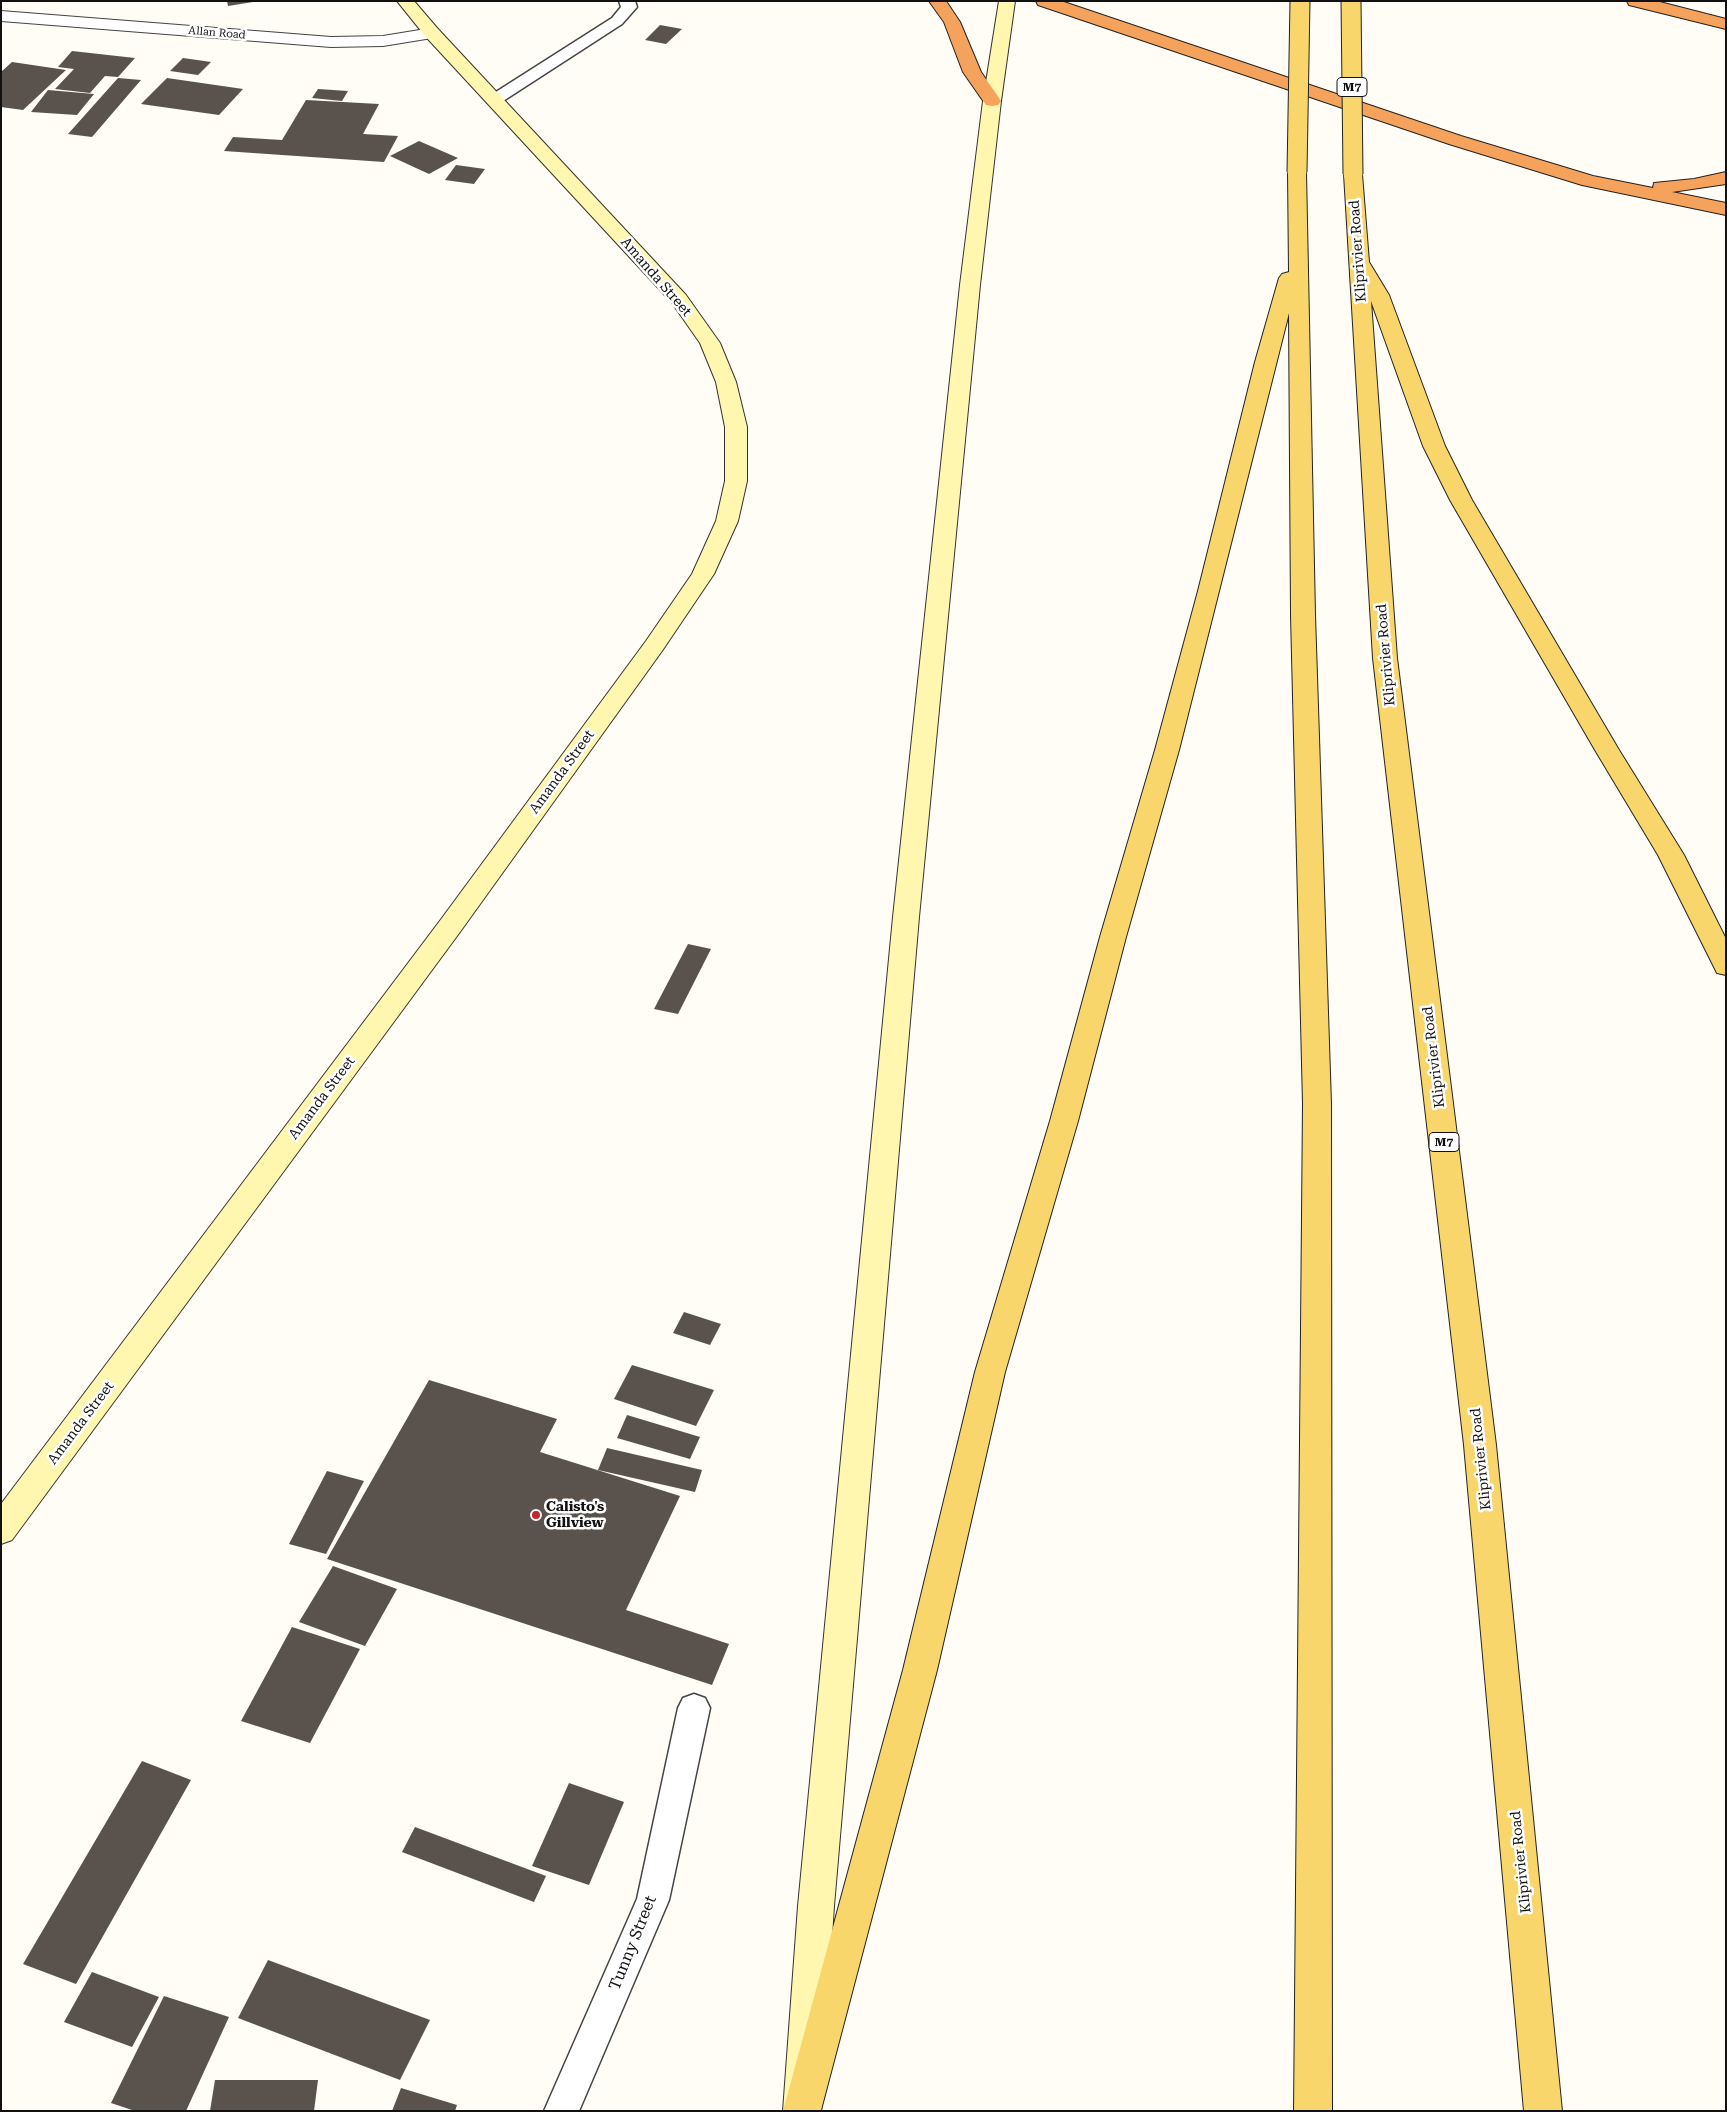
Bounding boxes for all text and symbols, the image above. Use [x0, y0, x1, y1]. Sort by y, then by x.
street label: Allan Road [188, 24, 246, 42]
road number: M7 [1337, 77, 1367, 96]
street label: Kliprivier Road [1346, 199, 1370, 303]
street label: Amanda Street [617, 234, 695, 320]
street label: Kliprivier Road [1373, 603, 1399, 707]
street label: Amanda Street [526, 727, 598, 817]
street label: Kliprivier Road [1419, 1005, 1449, 1109]
street label: Amanda Street [285, 1053, 359, 1143]
road number: M7 [1429, 1132, 1459, 1152]
street label: Amanda Street [44, 1378, 118, 1468]
street label: Kliprivier Road [1467, 1407, 1495, 1511]
place label: Calisto's Gillview [546, 1499, 604, 1531]
marker: Calisto's Gillview [530, 1509, 542, 1521]
street label: Kliprivier Road [1507, 1810, 1535, 1914]
street label: Tunny Street [605, 1893, 661, 1993]

